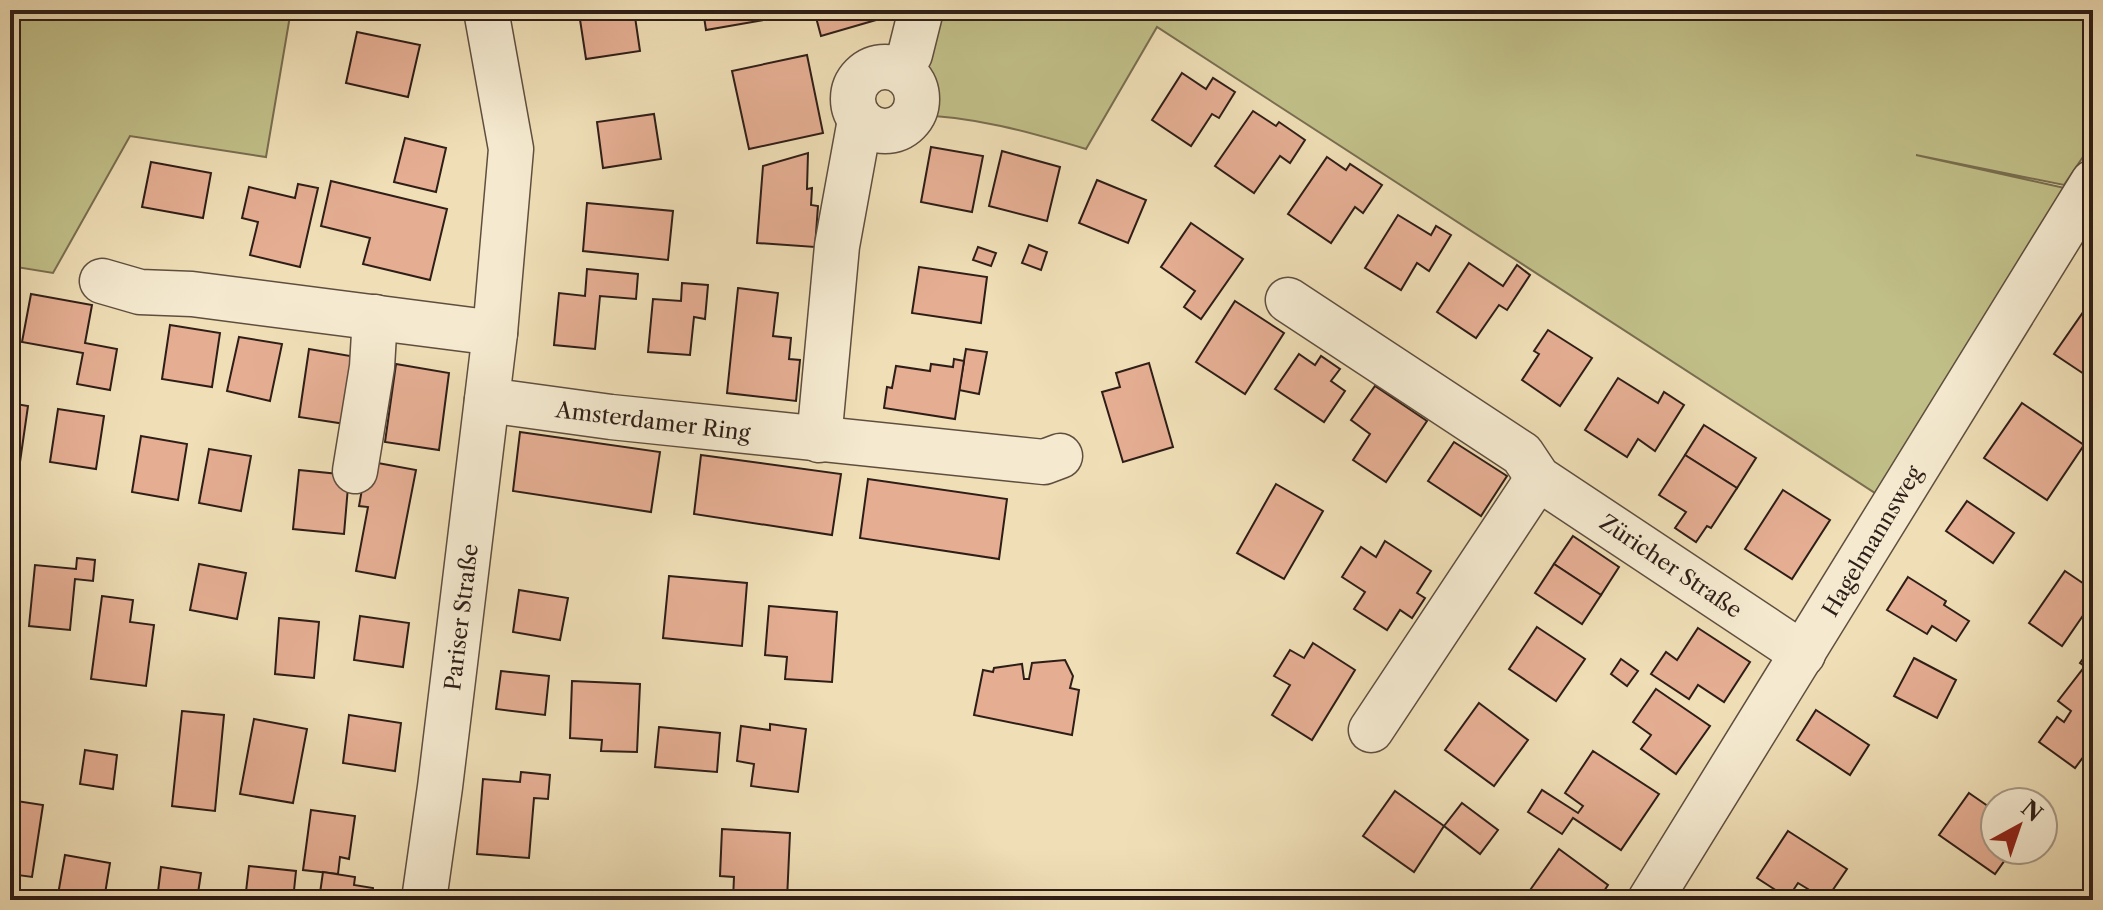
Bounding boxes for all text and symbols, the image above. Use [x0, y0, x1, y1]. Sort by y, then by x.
street label: Amsterdamer Ring [553, 396, 752, 447]
street label: Hagelmannsweg [1817, 461, 1928, 622]
street label: Züricher Straße [1595, 509, 1747, 624]
street label: Pariser Straße [439, 542, 484, 692]
north arrow [1979, 786, 2059, 866]
text: N [2016, 795, 2048, 828]

